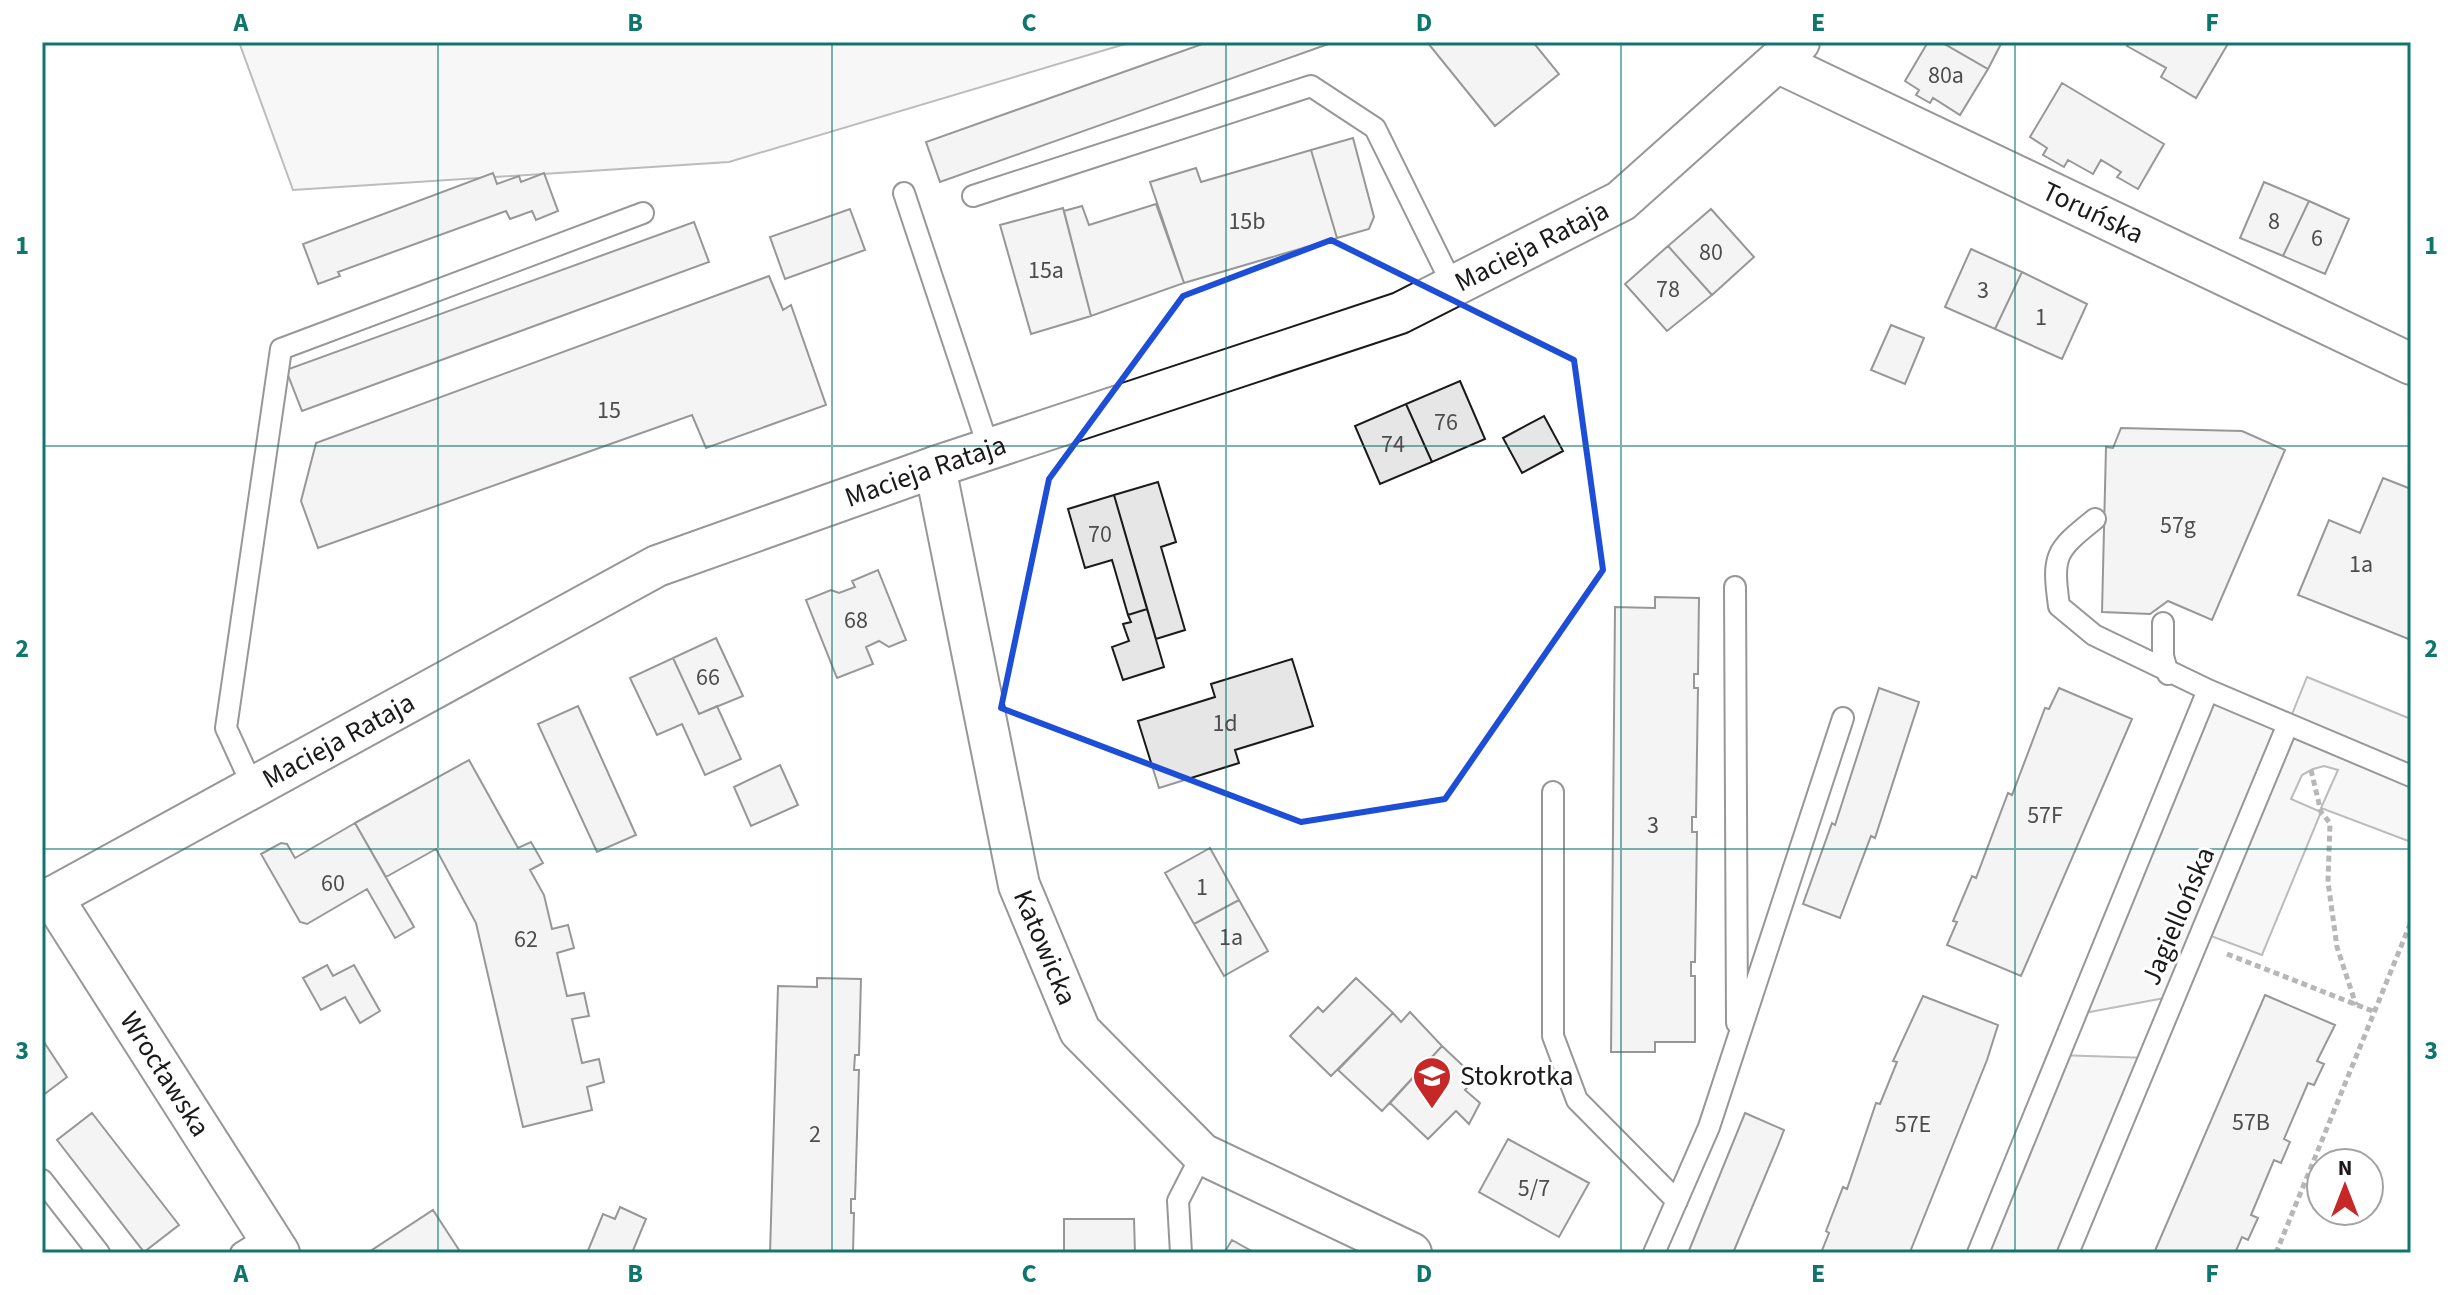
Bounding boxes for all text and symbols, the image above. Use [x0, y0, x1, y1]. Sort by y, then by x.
text: A [233, 4, 250, 41]
text: B [627, 4, 643, 41]
text: C [1021, 4, 1037, 41]
text: D [1416, 4, 1432, 41]
text: E [1811, 4, 1825, 41]
text: F [2205, 4, 2219, 41]
house number: 80a [1928, 58, 1964, 93]
street label: Toruńska [2036, 171, 2150, 254]
street label: Macieja Rataja [1448, 190, 1616, 302]
house number: 15b [1228, 204, 1266, 239]
house number: 8 [2268, 204, 2280, 239]
house number: 6 [2311, 221, 2323, 256]
text: 1 [15, 227, 29, 264]
text: 1 [2424, 227, 2438, 264]
house number: 80 [1699, 235, 1723, 270]
house number: 15a [1028, 253, 1064, 288]
house number: 78 [1656, 272, 1680, 307]
house number: 3 [1977, 273, 1989, 308]
house number: 1 [2035, 300, 2047, 335]
house number: 15 [597, 393, 621, 428]
house number: 76 [1434, 405, 1458, 440]
street label: Macieja Rataja [839, 425, 1011, 518]
house number: 74 [1381, 427, 1405, 462]
house number: 57g [2160, 508, 2196, 543]
house number: 70 [1088, 517, 1112, 552]
house number: 1a [2349, 547, 2373, 582]
house number: 68 [844, 603, 868, 638]
text: 2 [15, 630, 29, 667]
text: 2 [2424, 630, 2438, 667]
house number: 66 [696, 660, 720, 695]
street label: Macieja Rataja [255, 683, 422, 799]
house number: 1d [1212, 706, 1238, 741]
house number: 57F [2027, 798, 2063, 833]
house number: 3 [1647, 808, 1659, 843]
street label: Jagiellońska [2131, 841, 2225, 991]
house number: 60 [321, 866, 345, 901]
house number: 1 [1196, 870, 1208, 905]
street label: Katowicka [1003, 884, 1087, 1011]
house number: 1a [1219, 920, 1243, 955]
house number: 62 [514, 922, 538, 957]
street label: Wrocławska [110, 1004, 220, 1144]
text: 3 [15, 1032, 29, 1069]
text: 3 [2424, 1032, 2438, 1069]
school or university icon: Stokrotka [1411, 1055, 1453, 1110]
place label: Stokrotka [1460, 1056, 1574, 1096]
house number: 57B [2232, 1105, 2270, 1140]
house number: 57E [1895, 1107, 1931, 1142]
house number: 2 [809, 1117, 821, 1152]
north arrow [2305, 1147, 2385, 1227]
text: N [2338, 1152, 2352, 1184]
house number: 5/7 [1518, 1171, 1550, 1206]
text: A [233, 1255, 250, 1292]
text: B [627, 1255, 643, 1292]
text: C [1021, 1255, 1037, 1292]
text: D [1416, 1255, 1432, 1292]
text: E [1811, 1255, 1825, 1292]
text: F [2205, 1255, 2219, 1292]

